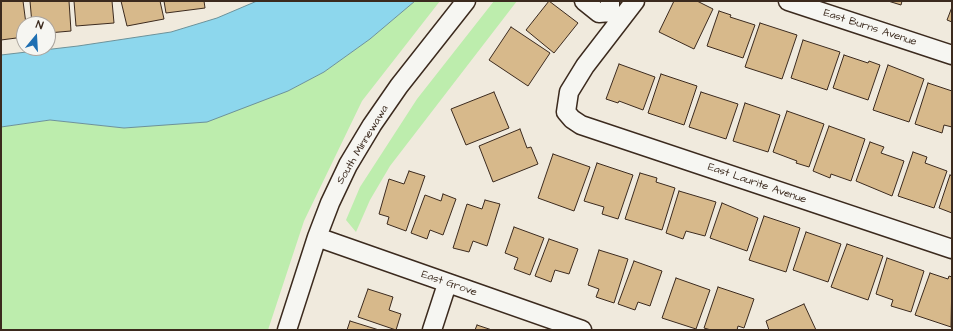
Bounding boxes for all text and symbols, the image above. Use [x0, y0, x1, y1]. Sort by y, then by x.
street label: East Burns Avenue [822, 7, 918, 49]
north arrow [16, 16, 56, 56]
text: N [34, 17, 45, 33]
street label: South Minnewawa [334, 103, 392, 187]
street label: East Laurite Avenue [706, 161, 808, 207]
street label: East Grove [419, 268, 479, 300]

